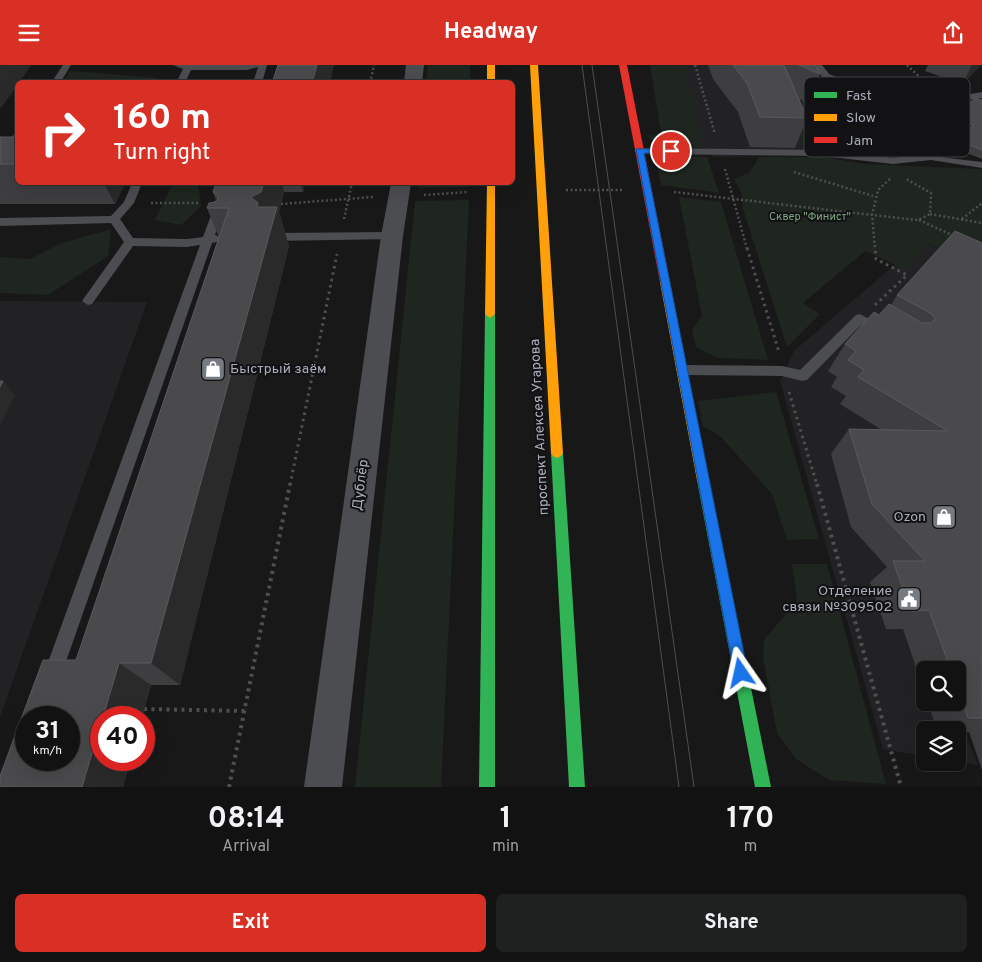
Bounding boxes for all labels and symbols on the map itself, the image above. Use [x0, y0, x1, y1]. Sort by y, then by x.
legend [804, 77, 970, 157]
text: Fast [846, 88, 872, 105]
text: Slow [846, 110, 876, 127]
pin [650, 130, 692, 172]
text: Jam [846, 133, 873, 150]
park label: Сквер "Финист" [769, 210, 851, 224]
street label: проспект Алексея Угарова [527, 338, 553, 516]
shop icon: Быстрый заём [200, 356, 226, 382]
place label: Быстрый заём [230, 361, 327, 378]
street label: Дублёр [349, 458, 373, 512]
shop icon: Ozon [931, 504, 957, 530]
place label: Ozon [893, 509, 926, 526]
place label: Отделение связи №309502 [782, 583, 892, 616]
public building icon: Отделение связи №309502 [896, 586, 922, 612]
position arrow [714, 646, 766, 698]
speed limit sign: 40 [90, 706, 155, 771]

